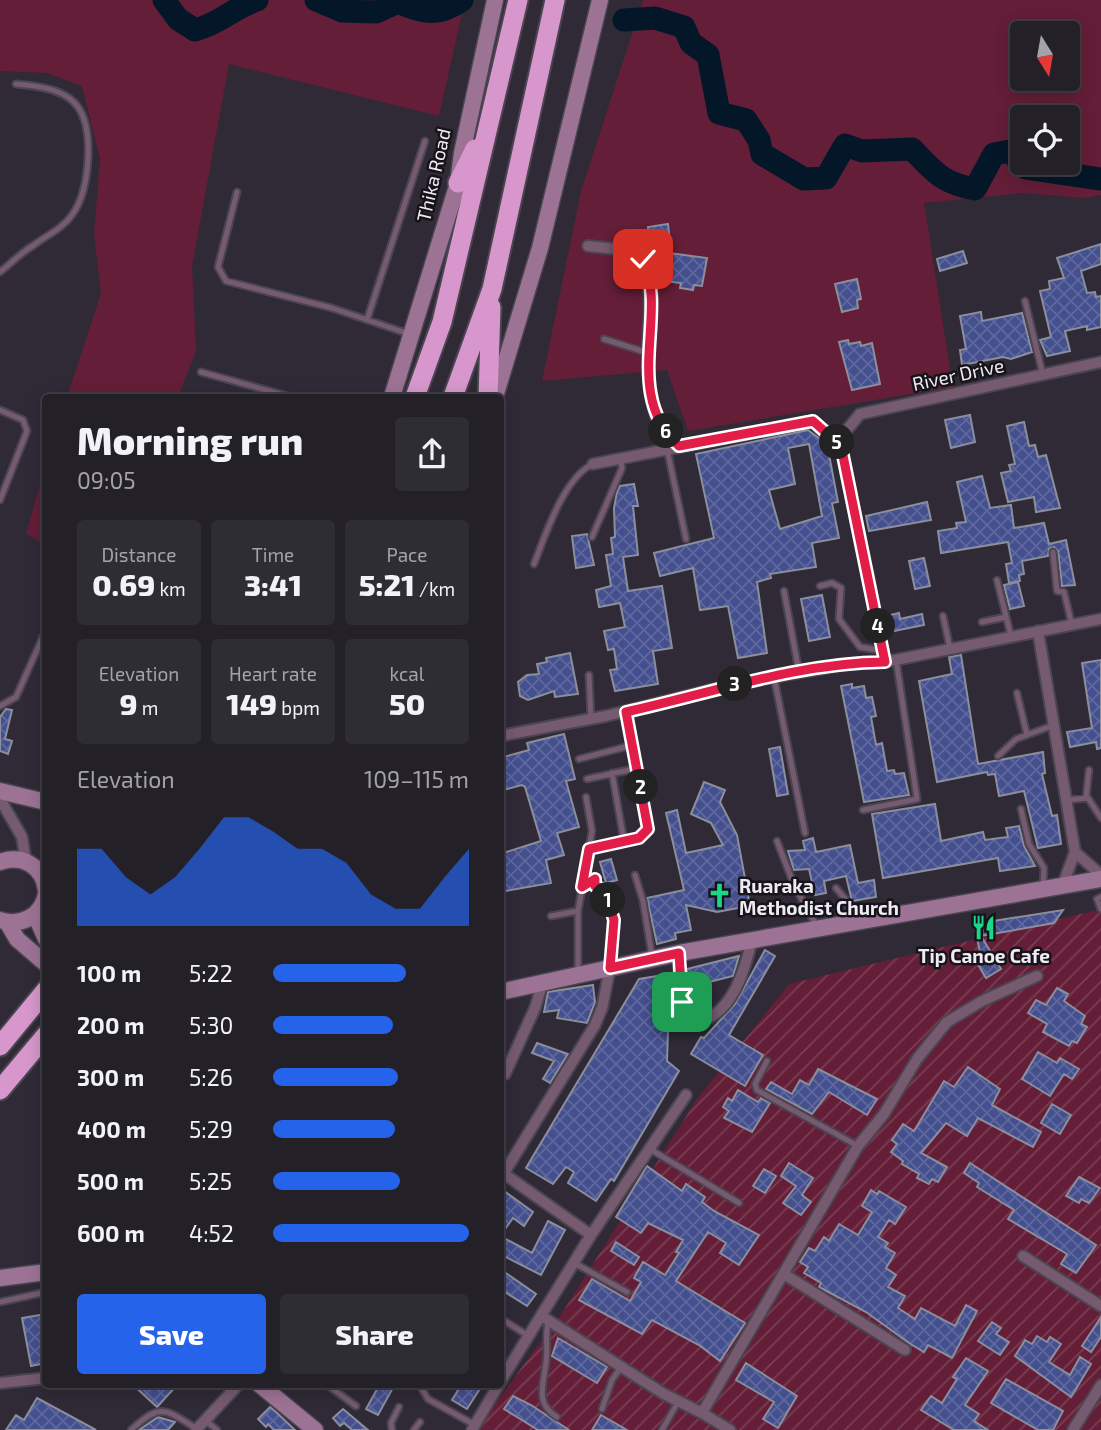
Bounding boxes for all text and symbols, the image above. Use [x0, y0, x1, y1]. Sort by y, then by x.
north arrow [1010, 21, 1080, 91]
map controls [1010, 21, 1080, 175]
button: locate [1010, 105, 1080, 175]
street label: Thika Road [411, 126, 455, 224]
pin [613, 229, 673, 289]
icon: check [624, 240, 662, 278]
street label: River Drive [910, 353, 1006, 395]
pin: 6 [648, 414, 684, 448]
text: Morning run [77, 417, 303, 463]
button: share [395, 417, 469, 491]
text: 6 [660, 419, 671, 442]
pin: 5 [820, 424, 854, 460]
text: 5 [831, 430, 842, 453]
text: 09:05 [77, 466, 136, 494]
text: Distance [101, 543, 177, 566]
text: Time [252, 543, 294, 566]
text: Pace [387, 543, 427, 566]
text: 0.69 [92, 566, 155, 602]
text: 3:41 [244, 566, 302, 602]
text: 5:21 [359, 566, 415, 602]
text: km [155, 577, 186, 600]
text: /km [415, 577, 455, 600]
pin: 4 [860, 608, 896, 644]
text: 4 [871, 614, 884, 637]
text: Elevation [99, 662, 179, 685]
text: Heart rate [229, 662, 317, 685]
text: kcal [390, 662, 424, 685]
pin: 3 [718, 666, 752, 702]
text: 3 [729, 672, 740, 695]
text: 9 [120, 685, 138, 721]
text: 149 [226, 685, 277, 721]
text: 50 [389, 685, 425, 721]
text: m [138, 696, 158, 719]
text: bpm [277, 696, 320, 719]
text: Elevation [77, 765, 175, 793]
text: 109–115 m [364, 765, 469, 793]
pin: 2 [624, 770, 658, 804]
text: 2 [635, 775, 646, 798]
place label: Ruaraka Methodist Church [739, 874, 899, 919]
church icon: Ruaraka Methodist Church [705, 882, 733, 910]
pin: 1 [590, 883, 626, 918]
text: 1 [603, 888, 612, 911]
restaurant icon: Tip Canoe Cafe [970, 913, 998, 941]
place label: Tip Canoe Cafe [918, 944, 1050, 967]
text: 100 m [77, 959, 141, 987]
text: 5:22 [189, 959, 233, 987]
pin [652, 972, 712, 1032]
icon: arrive [663, 983, 701, 1021]
text: 200 m [77, 1011, 145, 1039]
text: 5:30 [189, 1011, 233, 1039]
text: 300 m [77, 1063, 144, 1091]
text: 5:26 [189, 1063, 233, 1091]
text: 400 m [77, 1115, 146, 1143]
text: 5:29 [189, 1115, 233, 1143]
text: 500 m [77, 1167, 144, 1195]
text: 5:25 [189, 1167, 232, 1195]
text: 600 m [77, 1219, 145, 1247]
text: 4:52 [189, 1219, 234, 1247]
button: Save [77, 1294, 266, 1374]
button: Share [280, 1294, 469, 1374]

